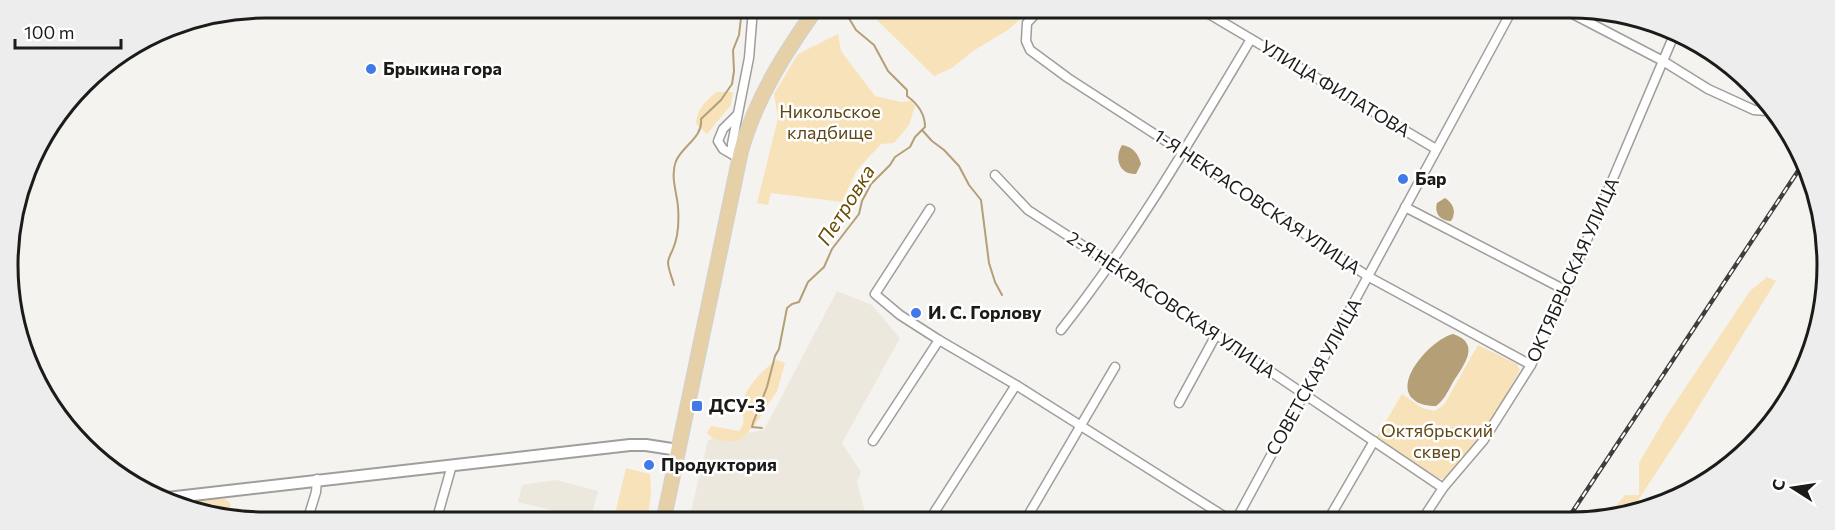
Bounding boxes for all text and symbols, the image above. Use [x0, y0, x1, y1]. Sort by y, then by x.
scale bar [15, 12, 122, 50]
text: 100 m [24, 21, 74, 43]
street label: УЛИЦА ФИЛАТОВА [1257, 35, 1414, 141]
place label: Брыкина гора [383, 57, 502, 79]
marker: Брыкина гора [364, 62, 378, 76]
park label: Никольское кладбище [779, 100, 881, 143]
street label: 1-Я НЕКРАСОВСКАЯ УЛИЦА [1150, 124, 1365, 279]
water label: Петровка [811, 160, 879, 249]
place label: Бар [1415, 167, 1447, 189]
marker: Бар [1396, 172, 1410, 186]
street label: ОКТЯБРЬСКАЯ УЛИЦА [1521, 174, 1623, 365]
street label: 2-Я НЕКРАСОВСКАЯ УЛИЦА [1063, 226, 1280, 382]
street label: СОВЕТСКАЯ УЛИЦА [1261, 294, 1366, 459]
place label: И. С. Горлову [928, 301, 1042, 323]
marker: И. С. Горлову [909, 306, 923, 320]
place label: ДСУ-3 [709, 394, 765, 416]
marker: ДСУ-3 [690, 399, 704, 413]
park label: Октябрьский сквер [1381, 419, 1493, 462]
place label: Продуктория [661, 453, 777, 475]
marker: Продуктория [642, 458, 656, 472]
north arrow [1763, 458, 1823, 518]
text: С [1767, 477, 1788, 492]

